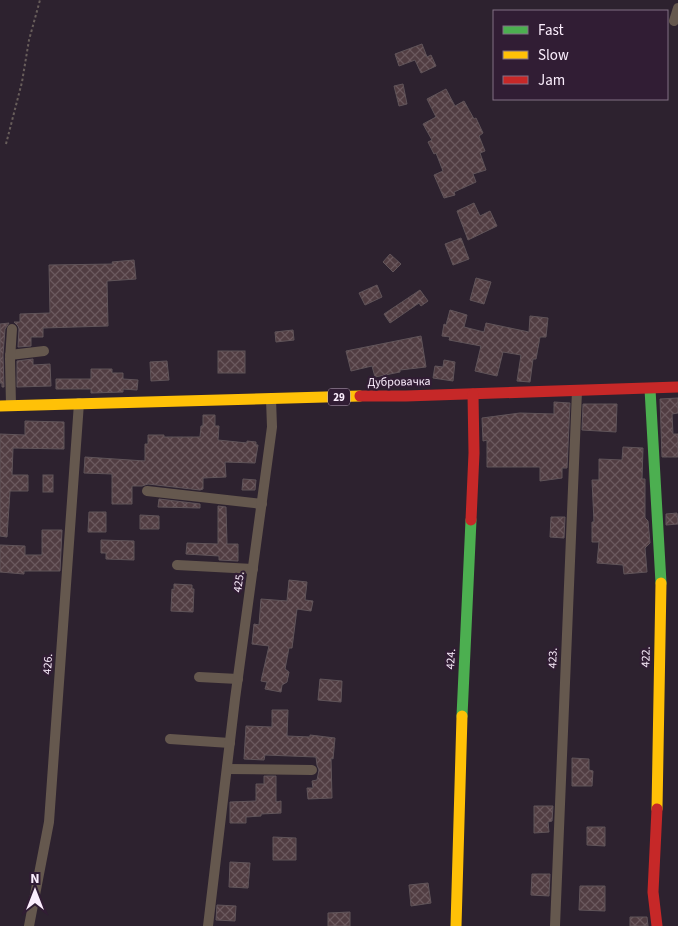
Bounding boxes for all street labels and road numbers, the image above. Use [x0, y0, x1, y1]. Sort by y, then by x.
street label: Дубровачка [367, 373, 431, 391]
road number: 29 [328, 388, 350, 406]
street label: 425. [229, 570, 249, 594]
street label: 422. [637, 646, 655, 668]
street label: 423. [544, 647, 562, 669]
street label: 424. [442, 648, 460, 670]
street label: 426. [39, 653, 57, 675]

